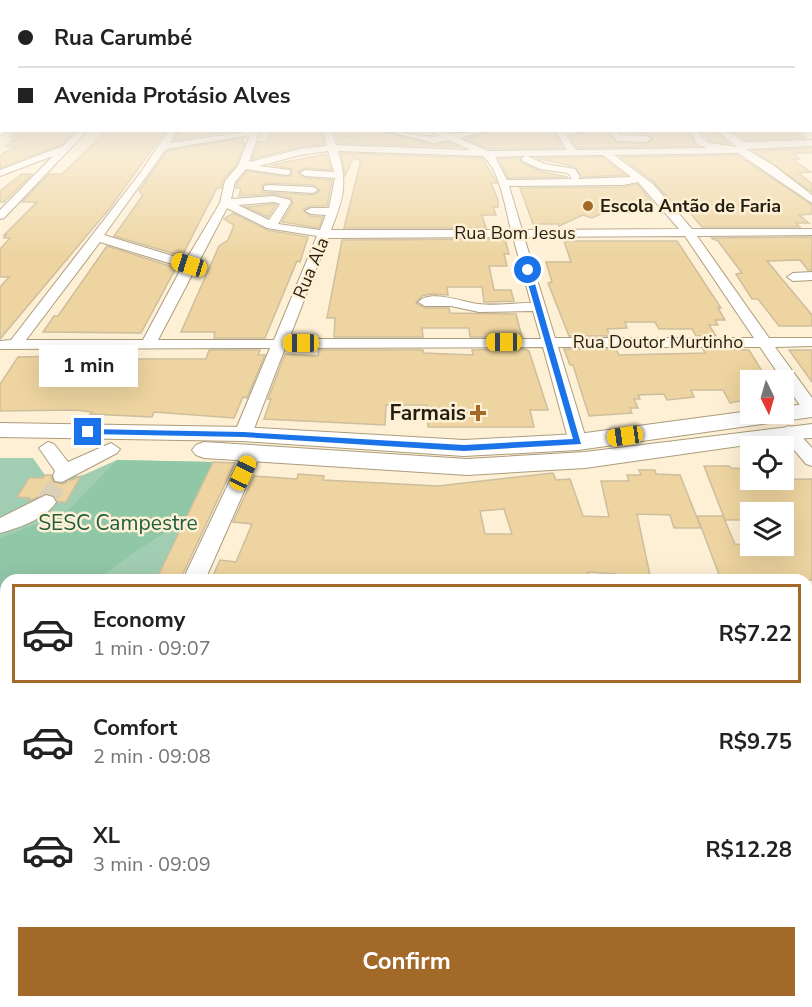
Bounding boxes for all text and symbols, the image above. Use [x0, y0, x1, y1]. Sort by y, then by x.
text: Rua Carumbé [54, 23, 192, 53]
text: Avenida Protásio Alves [54, 81, 290, 111]
place label: Escola Antão de Faria [600, 194, 781, 218]
marker: Escola Antão de Faria [581, 199, 595, 213]
street label: Rua Bom Jesus [454, 221, 576, 245]
street label: Rua Ala [287, 234, 335, 302]
car [169, 251, 209, 279]
route start [514, 256, 541, 283]
street label: Rua Doutor Murtinho [573, 330, 743, 354]
car [486, 333, 522, 351]
car [283, 334, 319, 352]
callout: 1 min [38, 345, 138, 387]
text: 1 min [63, 352, 114, 379]
north arrow [740, 370, 794, 424]
map controls [740, 370, 794, 556]
place label: Farmais [389, 399, 466, 427]
marker: Farmais [471, 406, 485, 420]
route end [74, 418, 101, 445]
car [606, 425, 644, 447]
button: locate [740, 436, 794, 490]
car [227, 453, 259, 493]
button: layers [740, 502, 794, 556]
park label: SESC Campestre [38, 509, 198, 537]
text: Economy [93, 605, 185, 635]
icon: car [21, 607, 75, 661]
text: R$7.22 [719, 619, 792, 649]
text: 1 min · 09:07 [93, 635, 211, 662]
text: Comfort [93, 713, 177, 743]
icon: car [21, 715, 75, 769]
text: R$9.75 [719, 727, 792, 757]
text: 2 min · 09:08 [93, 743, 211, 770]
text: XL [93, 821, 120, 851]
icon: car [21, 823, 75, 877]
text: R$12.28 [705, 835, 792, 865]
text: 3 min · 09:09 [93, 851, 211, 878]
button: Confirm [18, 927, 795, 996]

